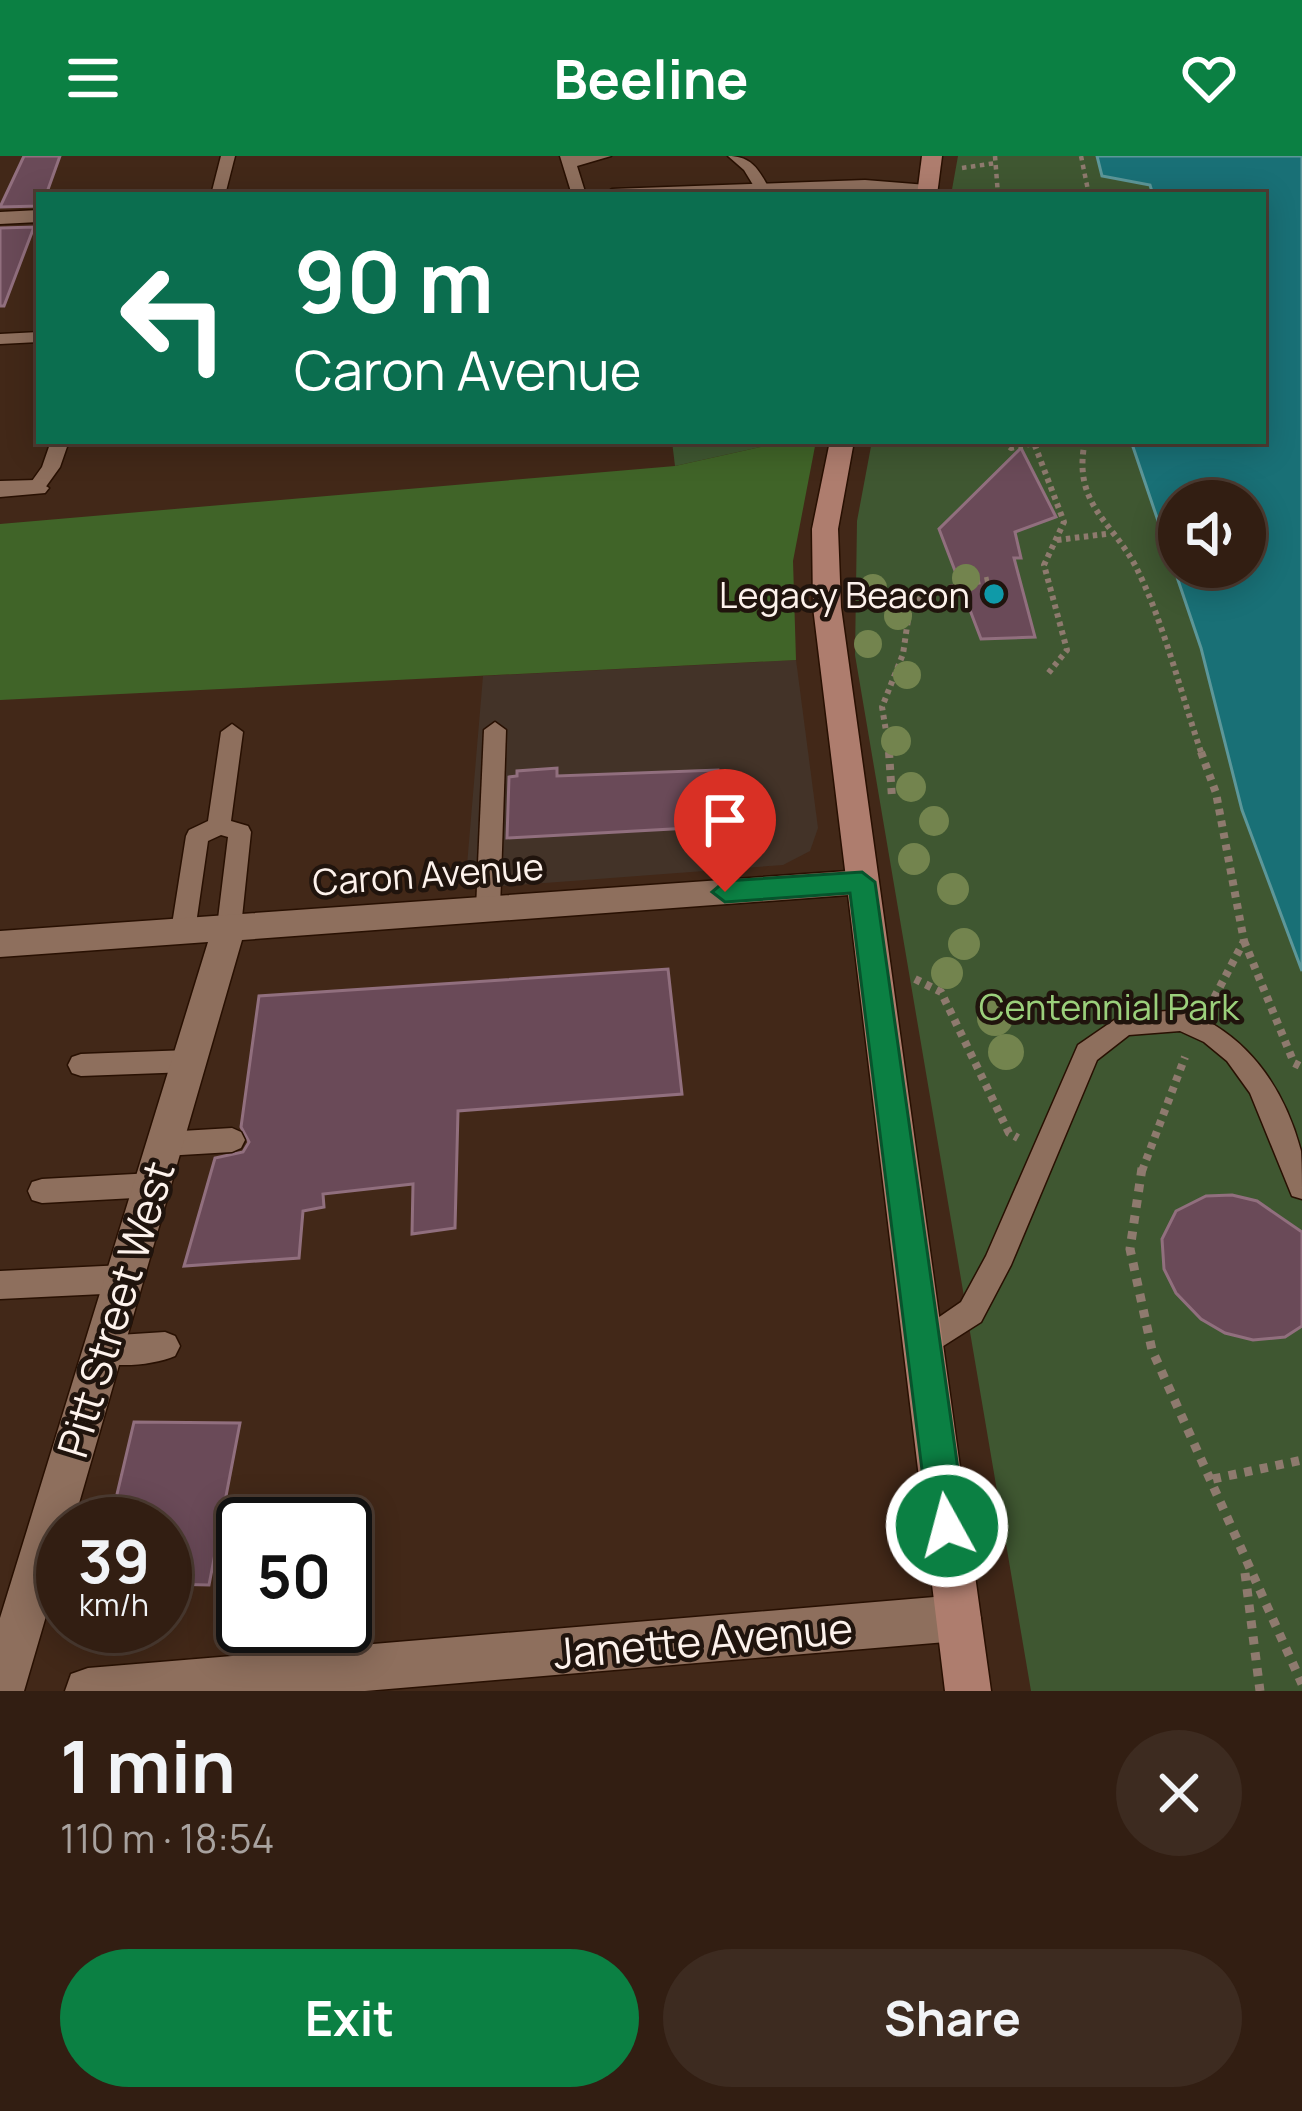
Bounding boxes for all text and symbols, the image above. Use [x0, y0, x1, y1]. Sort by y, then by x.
text: Beeline [553, 41, 749, 115]
icon: menu [60, 45, 126, 111]
icon: heart [1176, 45, 1242, 111]
text: 90 m [294, 223, 494, 338]
icon: left [96, 240, 252, 396]
text: Caron Avenue [294, 332, 641, 406]
map controls [1158, 480, 1266, 588]
button: sound [1158, 480, 1266, 588]
place label: Legacy Beacon [719, 570, 970, 619]
marker: Legacy Beacon [981, 581, 1007, 607]
pin [674, 769, 776, 892]
icon: arrive [692, 787, 758, 853]
street label: Caron Avenue [311, 841, 545, 907]
park label: Centennial Park [979, 982, 1240, 1031]
street label: Pitt Street West [42, 1154, 188, 1464]
position arrow [884, 1463, 1010, 1589]
speed limit sign: 50 [216, 1497, 372, 1653]
text: 39 [78, 1519, 150, 1601]
text: km/h [79, 1584, 149, 1625]
street label: Janette Avenue [551, 1598, 855, 1682]
text: 1 min [60, 1716, 236, 1815]
button: close [1116, 1730, 1242, 1856]
text: 110 m · 18:54 [60, 1811, 275, 1865]
button: Exit [60, 1949, 639, 2087]
button: Share [663, 1949, 1242, 2087]

